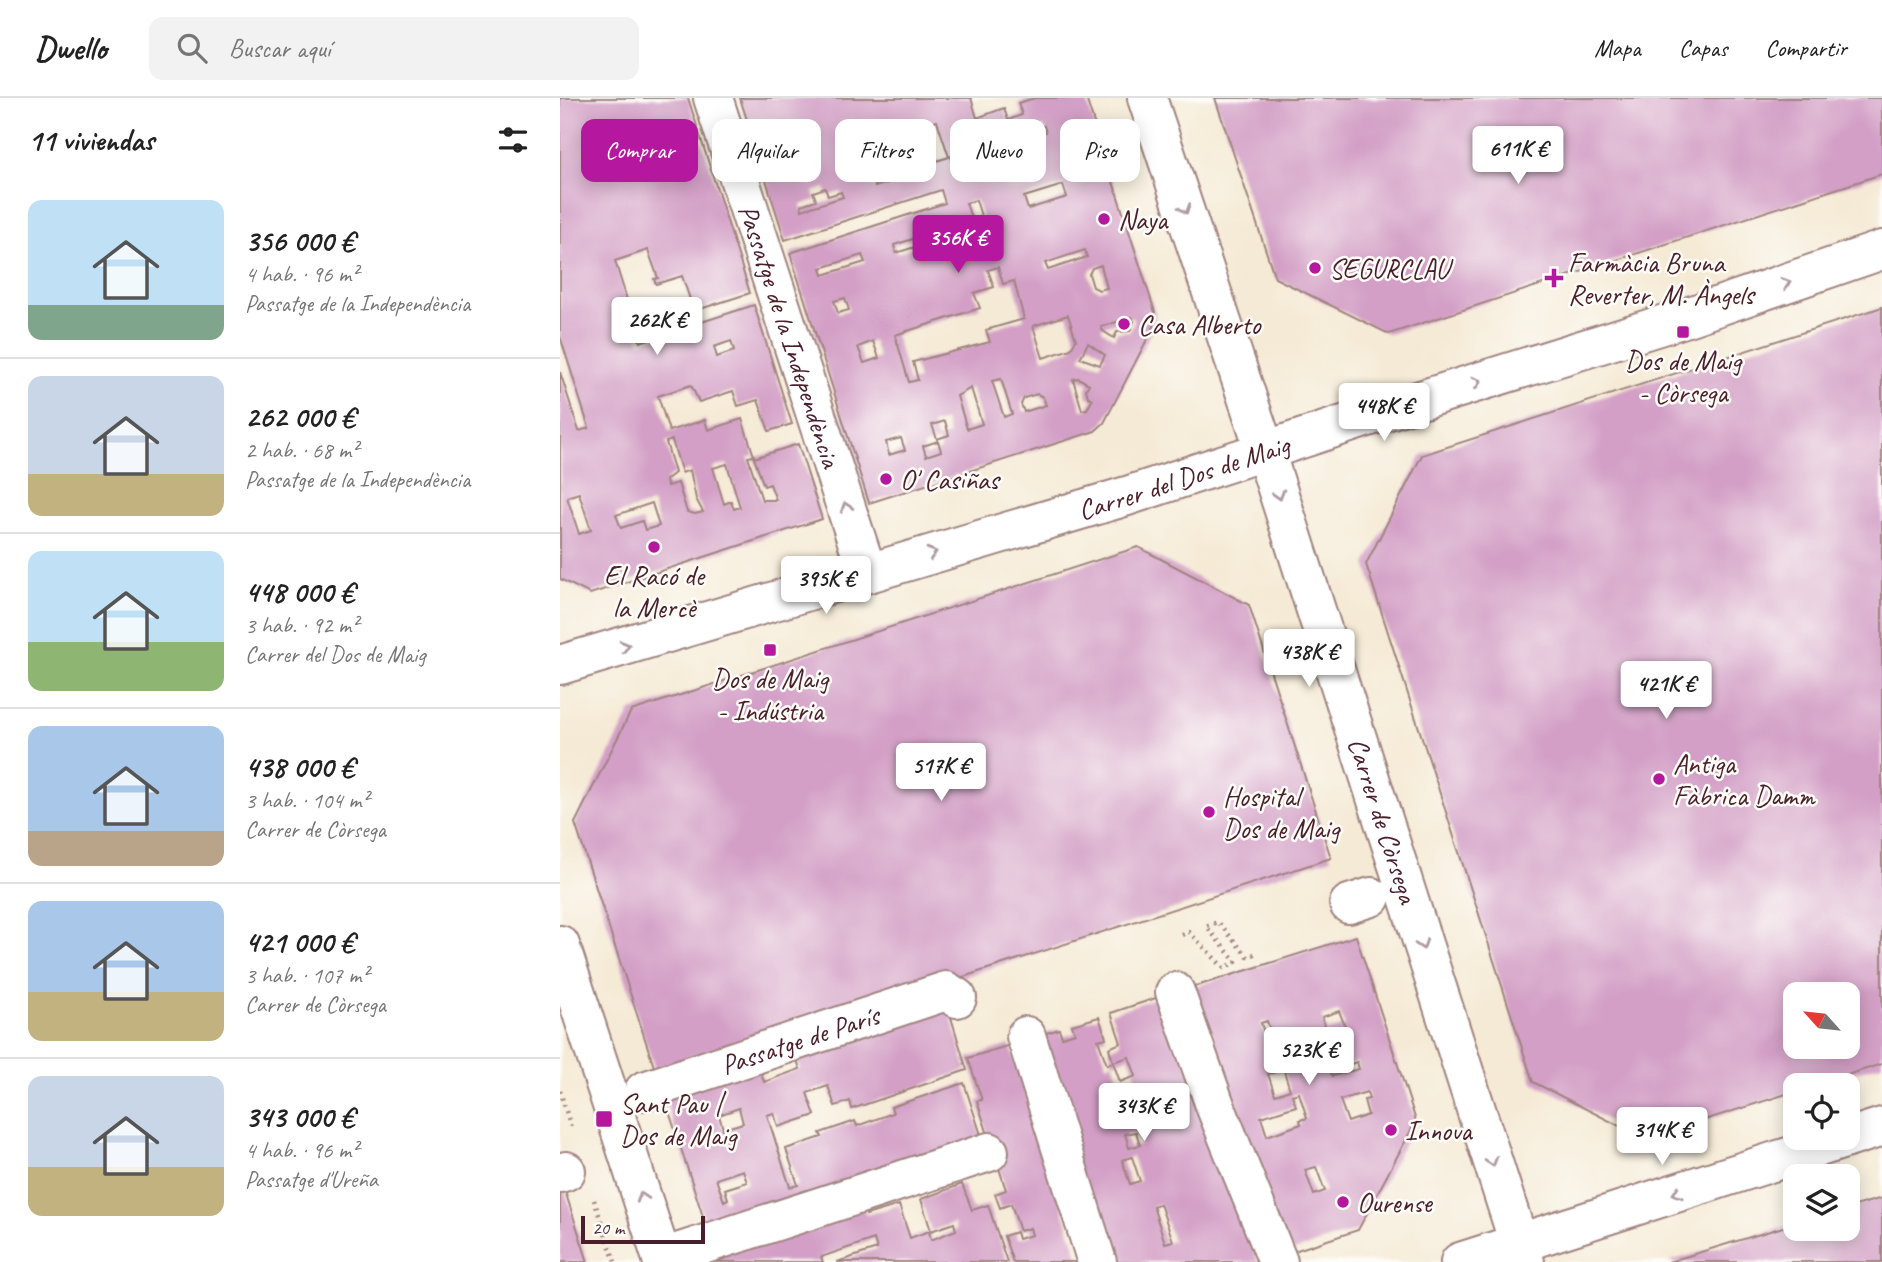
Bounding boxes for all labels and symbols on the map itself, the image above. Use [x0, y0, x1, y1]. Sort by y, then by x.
pin: 611K € [1461, 126, 1575, 186]
street label: Passatge de la Independència [731, 200, 849, 473]
place label: Naya [1118, 202, 1169, 237]
one-way arrow [1176, 203, 1191, 215]
marker: Naya [1096, 211, 1112, 227]
pin: 356K € [901, 216, 1015, 275]
place label: Farmàcia Bruna Reverter, M. Àngels [1568, 245, 1756, 312]
place label: SEGURCLAU [1329, 251, 1454, 286]
marker: SEGURCLAU [1307, 260, 1323, 276]
marker: Farmàcia Bruna Reverter, M. Àngels [1546, 270, 1562, 286]
one-way arrow [1780, 277, 1792, 291]
pin: 262K € [600, 298, 714, 357]
place label: Casa Alberto [1138, 307, 1262, 342]
marker: Casa Alberto [1116, 316, 1132, 332]
marker: Dos de Maig - Còrsega [1675, 324, 1691, 340]
place label: Dos de Maig - Còrsega [1625, 343, 1743, 410]
one-way arrow [1470, 376, 1482, 391]
pin: 448K € [1327, 384, 1441, 443]
street label: Carrer del Dos de Maig [1074, 426, 1295, 528]
place label: O' Casiñas [900, 462, 1001, 497]
marker: O' Casiñas [878, 471, 894, 487]
one-way arrow [1271, 488, 1285, 501]
one-way arrow [840, 502, 855, 514]
marker: El Racó de la Mercè [646, 539, 662, 555]
one-way arrow [926, 547, 938, 562]
pin: 395K € [769, 556, 883, 616]
place label: El Racó de la Mercè [604, 558, 706, 625]
pin: 438K € [1252, 630, 1366, 689]
one-way arrow [619, 639, 631, 654]
marker: Dos de Maig - Indústria [762, 642, 778, 658]
place label: Dos de Maig - Indústria [712, 661, 830, 728]
pin: 421K € [1609, 662, 1723, 721]
street label: Carrer de Còrsega [1340, 733, 1426, 909]
pin: 517K € [884, 744, 998, 803]
place label: Antiga Fàbrica Damm [1673, 746, 1816, 813]
marker: Antiga Fàbrica Damm [1651, 771, 1667, 787]
place label: Hospital Dos de Maig [1223, 779, 1341, 846]
marker: Hospital Dos de Maig [1201, 804, 1217, 820]
one-way arrow [1413, 939, 1428, 951]
north arrow [1783, 982, 1860, 1059]
street label: Passatge de París [716, 997, 886, 1082]
pin: 523K € [1252, 1028, 1366, 1087]
pin: 343K € [1087, 1084, 1201, 1143]
place label: Sant Pau | Dos de Maig [620, 1086, 738, 1153]
pin: 314K € [1605, 1108, 1719, 1167]
marker: Sant Pau | Dos de Maig [594, 1109, 614, 1129]
place label: Innova [1405, 1113, 1473, 1148]
marker: Innova [1383, 1122, 1399, 1138]
one-way arrow [1483, 1155, 1498, 1167]
place label: Ourense [1357, 1185, 1434, 1220]
one-way arrow [1672, 1185, 1684, 1199]
one-way arrow [636, 1191, 650, 1204]
marker: Ourense [1335, 1194, 1351, 1210]
scale bar [581, 1213, 705, 1245]

